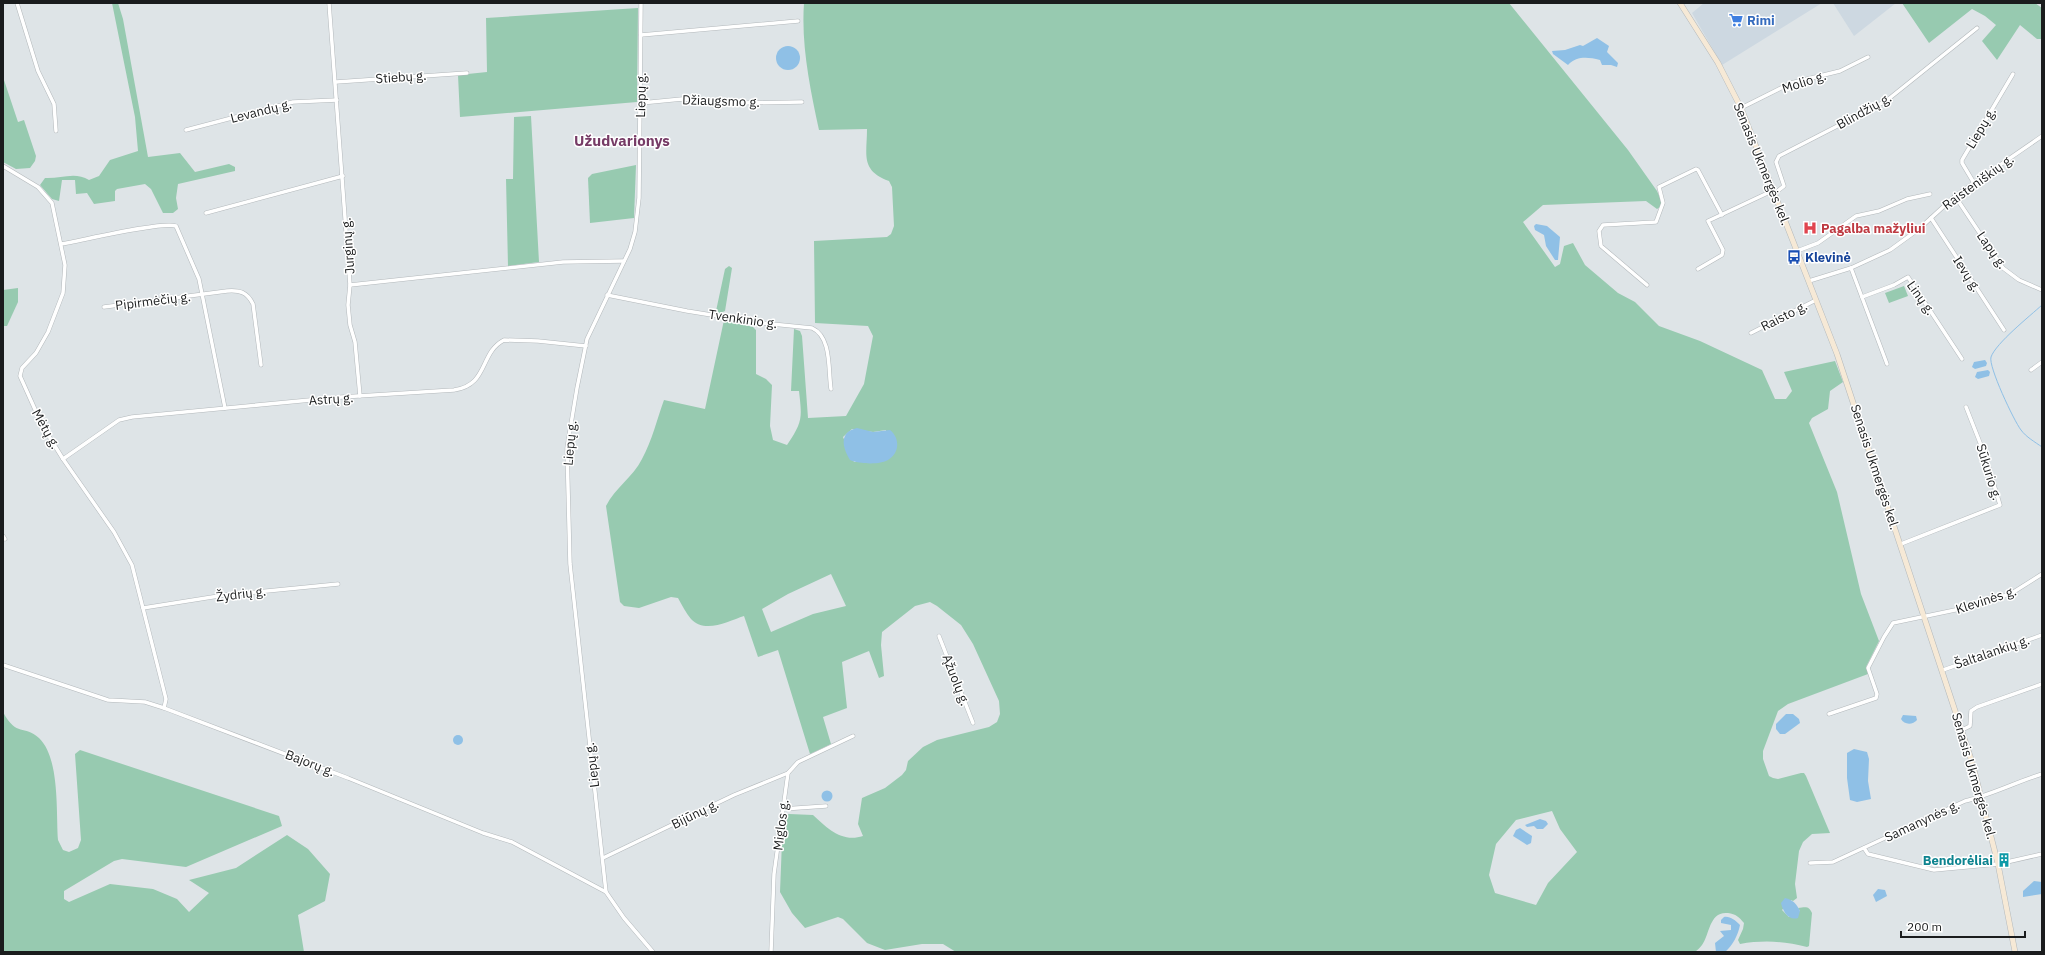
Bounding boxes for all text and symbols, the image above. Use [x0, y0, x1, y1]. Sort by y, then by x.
supermarket icon: Rimi [1728, 12, 1744, 28]
place label: Rimi [1747, 12, 1775, 29]
street label: Stiebų g. [375, 67, 427, 87]
street label: Molio g. [1780, 67, 1828, 97]
street label: Liepų g. [632, 72, 650, 118]
street label: Blindžių g. [1833, 89, 1895, 133]
street label: Džiaugsmo g. [682, 91, 760, 111]
street label: Levandų g. [229, 95, 293, 127]
street label: Senasis Ukmergės kel. [1730, 100, 1794, 228]
street label: Liepų g. [1962, 104, 2000, 152]
district label: Užudvarionys [574, 131, 670, 150]
street label: Raisteniškių g. [1939, 150, 2017, 214]
street label: Jurginų g. [338, 217, 358, 275]
hospital icon: Pagalba mažyliui [1802, 220, 1818, 236]
place label: Pagalba mažyliui [1821, 220, 1925, 237]
street label: Lapų g. [1973, 228, 2011, 272]
bus stop icon: Klevinė [1786, 249, 1802, 265]
place label: Klevinė [1805, 249, 1851, 266]
street label: Ievų g. [1949, 253, 1985, 295]
street label: Linų g. [1903, 277, 1939, 319]
street label: Pipirmėčių g. [114, 288, 192, 314]
street label: Raisto g. [1758, 297, 1810, 335]
street label: Tvenkinio g. [707, 306, 779, 332]
street label: Astrų g. [308, 389, 354, 409]
street label: Senasis Ukmergės kel. [1847, 402, 1903, 532]
street label: Mėtų g. [28, 406, 64, 452]
street label: Liepų g. [560, 420, 580, 466]
street label: Sūkurio g. [1972, 442, 2006, 502]
street label: Žydrių g. [215, 582, 267, 606]
street label: Klevinės g. [1953, 582, 2019, 618]
street label: Šaltalankių g. [1952, 631, 2032, 673]
street label: Ąžuolų g. [938, 652, 974, 708]
street label: Senasis Ukmergės kel. [1948, 711, 2000, 841]
street label: Liepų g. [581, 741, 603, 789]
street label: Bajorų g. [283, 746, 337, 780]
street label: Bijūnų g. [668, 795, 722, 833]
street label: Samanynės g. [1882, 796, 1962, 846]
street label: Miglos g. [769, 798, 793, 852]
place label: Bendorėliai [1923, 852, 1993, 869]
building icon: Bendorėliai [1996, 852, 2012, 868]
scale bar [1901, 913, 2025, 939]
text: 200 m [1907, 919, 1942, 934]

